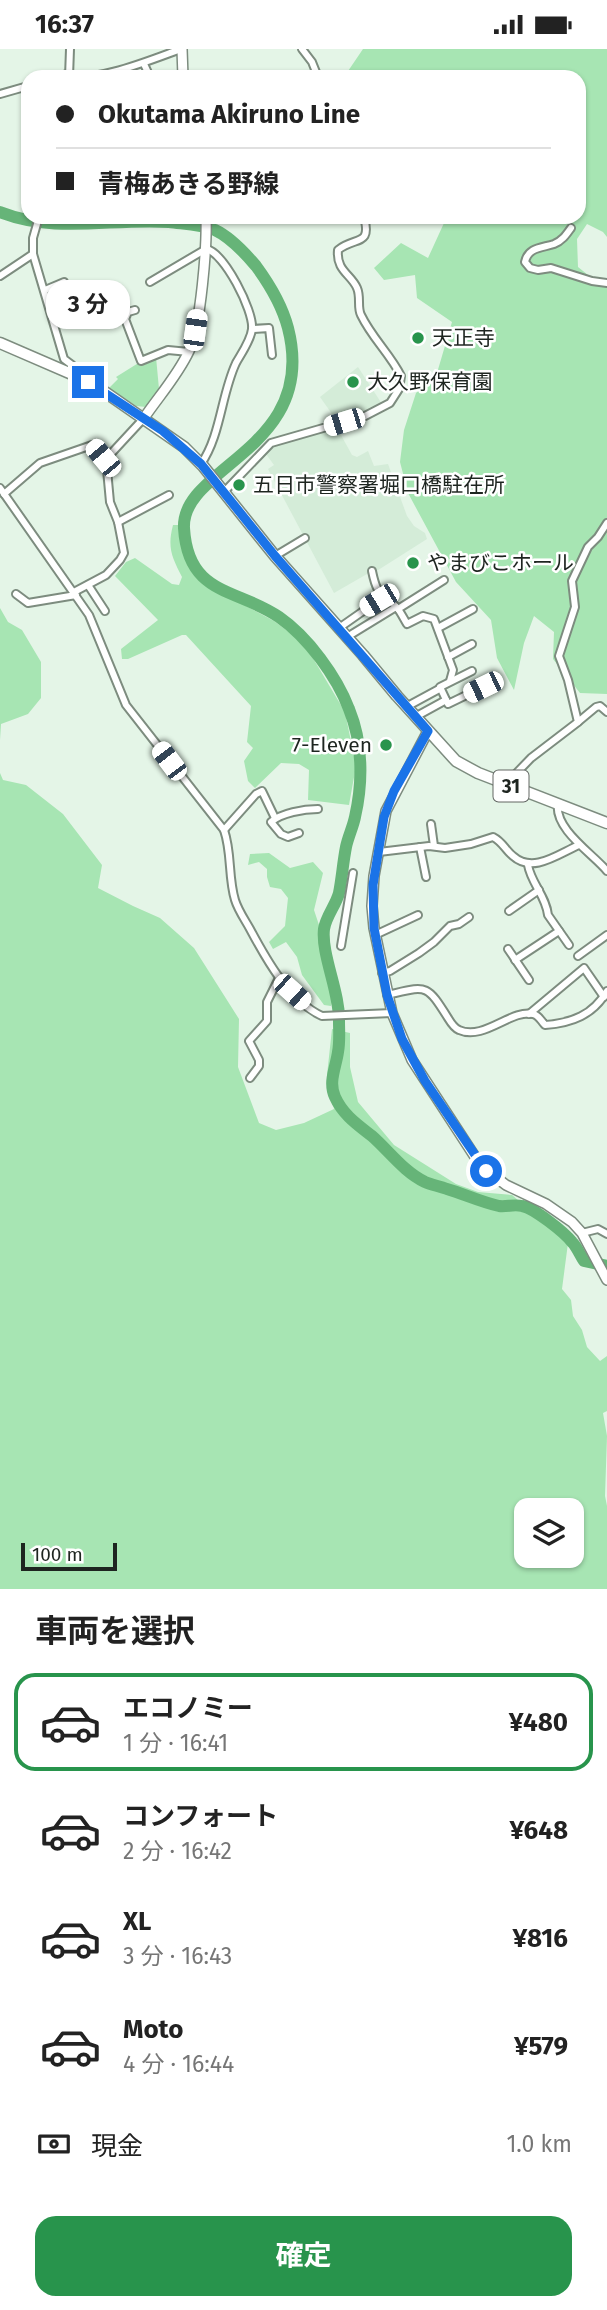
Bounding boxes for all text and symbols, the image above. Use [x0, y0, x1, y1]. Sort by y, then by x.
text: 16:37 [35, 9, 94, 40]
text: Okutama Akiruno Line [98, 99, 360, 130]
text: 青梅あきる野線 [98, 169, 279, 200]
callout: 3 分 [46, 281, 130, 329]
text: 3 分 [68, 290, 108, 318]
car [182, 308, 209, 352]
place label: 天正寺 [432, 325, 495, 351]
marker: 天正寺 [410, 330, 426, 346]
route end [72, 366, 104, 398]
place label: 大久野保育園 [367, 369, 493, 395]
marker: 大久野保育園 [345, 374, 361, 390]
car [321, 406, 368, 438]
car [82, 435, 125, 481]
place label: 五日市警察署堀口橋駐在所 [253, 472, 505, 498]
marker: 五日市警察署堀口橋駐在所 [231, 477, 247, 493]
place label: やまびこホール [427, 550, 574, 576]
marker: やまびこホール [405, 555, 421, 571]
car [356, 580, 403, 620]
car [460, 668, 507, 706]
place label: 7-Eleven [292, 732, 372, 758]
marker: 7-Eleven [378, 737, 394, 753]
car [148, 738, 191, 784]
road number: 31 [494, 771, 528, 801]
car [270, 970, 315, 1014]
route start [470, 1155, 502, 1187]
map controls [514, 1498, 584, 1568]
button: layers [514, 1498, 584, 1568]
scale bar [21, 1540, 117, 1572]
text: 100 m [32, 1543, 83, 1566]
text: 車両を選択 [35, 1612, 195, 1650]
icon: car [39, 1691, 102, 1754]
text: エコノミー [123, 1693, 253, 1724]
text: ¥480 [509, 1707, 568, 1738]
text: 1 分 · 16:41 [123, 1729, 228, 1757]
icon: car [39, 1799, 102, 1862]
text: コンフォート [123, 1801, 278, 1832]
text: ¥648 [510, 1815, 568, 1846]
text: 2 分 · 16:42 [123, 1837, 232, 1865]
text: XL [123, 1906, 151, 1937]
icon: car [39, 1907, 102, 1970]
text: ¥816 [512, 1923, 568, 1954]
text: 3 分 · 16:43 [123, 1942, 232, 1970]
text: Moto [123, 2014, 183, 2045]
icon: car [39, 2015, 102, 2078]
text: ¥579 [514, 2031, 568, 2062]
text: 4 分 · 16:44 [123, 2050, 234, 2078]
icon: cash [35, 2125, 73, 2163]
text: 1.0 km [506, 2130, 572, 2158]
text: 現金 [91, 2131, 143, 2162]
button: 確定 [35, 2216, 572, 2296]

